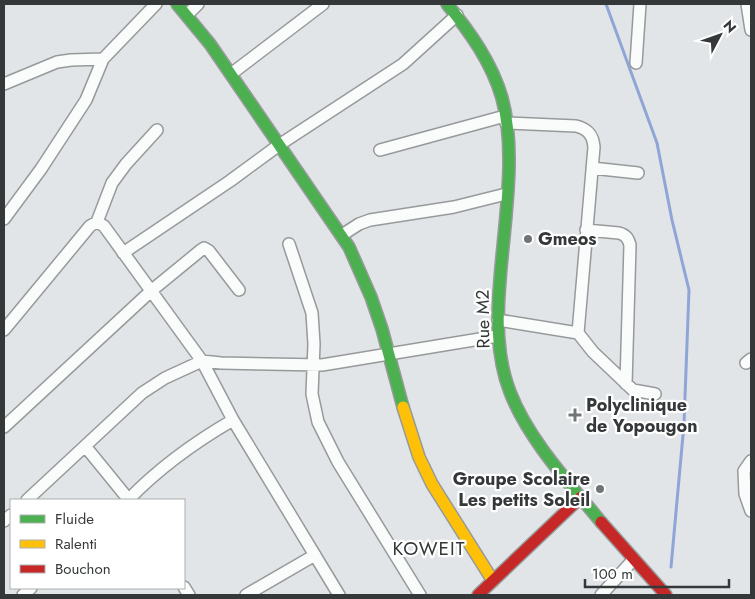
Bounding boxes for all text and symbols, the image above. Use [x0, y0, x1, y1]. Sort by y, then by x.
north arrow [695, 10, 745, 60]
text: N [719, 16, 741, 37]
place label: Gmeos [538, 226, 597, 252]
marker: Gmeos [522, 233, 534, 245]
street label: Rue M2 [469, 289, 497, 349]
place label: Polyclinique de Yopougon [586, 392, 698, 439]
marker: Polyclinique de Yopougon [568, 408, 582, 422]
place label: Groupe Scolaire Les petits Soleil [453, 466, 590, 513]
marker: Groupe Scolaire Les petits Soleil [594, 483, 606, 495]
legend [10, 499, 185, 589]
text: Fluide [55, 508, 94, 530]
text: Ralenti [55, 533, 97, 555]
district label: KOWEIT [393, 535, 465, 562]
scale bar [585, 556, 729, 588]
text: Bouchon [55, 558, 111, 580]
text: 100 m [592, 563, 633, 585]

